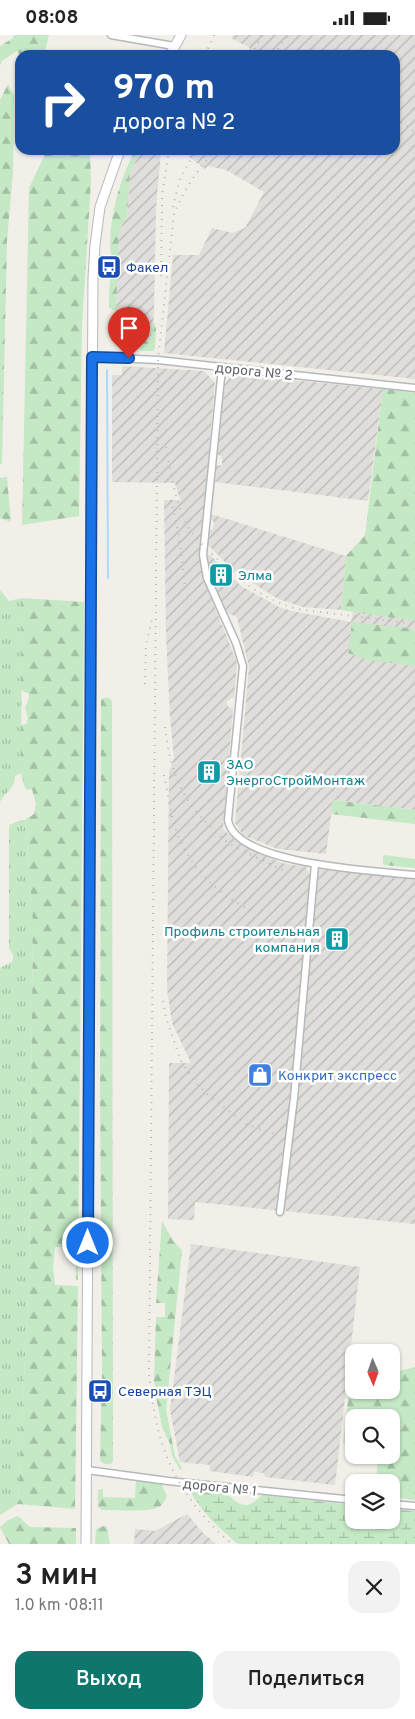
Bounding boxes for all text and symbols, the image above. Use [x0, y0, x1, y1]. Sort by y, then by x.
text: 08:08 [25, 6, 79, 30]
text: 970 m [113, 67, 215, 111]
icon: right [30, 70, 95, 135]
text: дорога № 2 [113, 110, 235, 137]
bus stop icon: Факел [96, 254, 122, 280]
place label: Факел [126, 260, 168, 277]
pin [108, 307, 150, 358]
icon: arrive [115, 314, 143, 342]
street label: дорога № 2 [214, 360, 293, 385]
building icon: Элма [208, 562, 234, 588]
place label: Элма [238, 568, 272, 585]
place label: ЗАО ЭнергоСтройМонтаж [226, 757, 366, 790]
building icon: ЗАО ЭнергоСтройМонтаж [196, 759, 222, 785]
place label: Профиль строительная компания [164, 924, 320, 957]
building icon: Профиль строительная компания [324, 926, 350, 952]
shop icon: Конкрит экспресс [247, 1062, 273, 1088]
place label: Конкрит экспресс [278, 1068, 397, 1085]
position arrow [61, 1216, 113, 1268]
north arrow [345, 1344, 400, 1399]
map controls [345, 1344, 400, 1529]
bus stop icon: Северная ТЭЦ [87, 1378, 113, 1404]
place label: Северная ТЭЦ [118, 1384, 212, 1401]
button: search [345, 1409, 400, 1464]
button: layers [345, 1474, 400, 1529]
street label: дорога № 1 [182, 1476, 258, 1501]
text: 3 мин [15, 1558, 98, 1595]
button: close [348, 1561, 400, 1613]
text: 1.0 km · 08:11 [15, 1596, 104, 1616]
button: Выход [15, 1651, 203, 1709]
button: Поделиться [213, 1651, 400, 1709]

